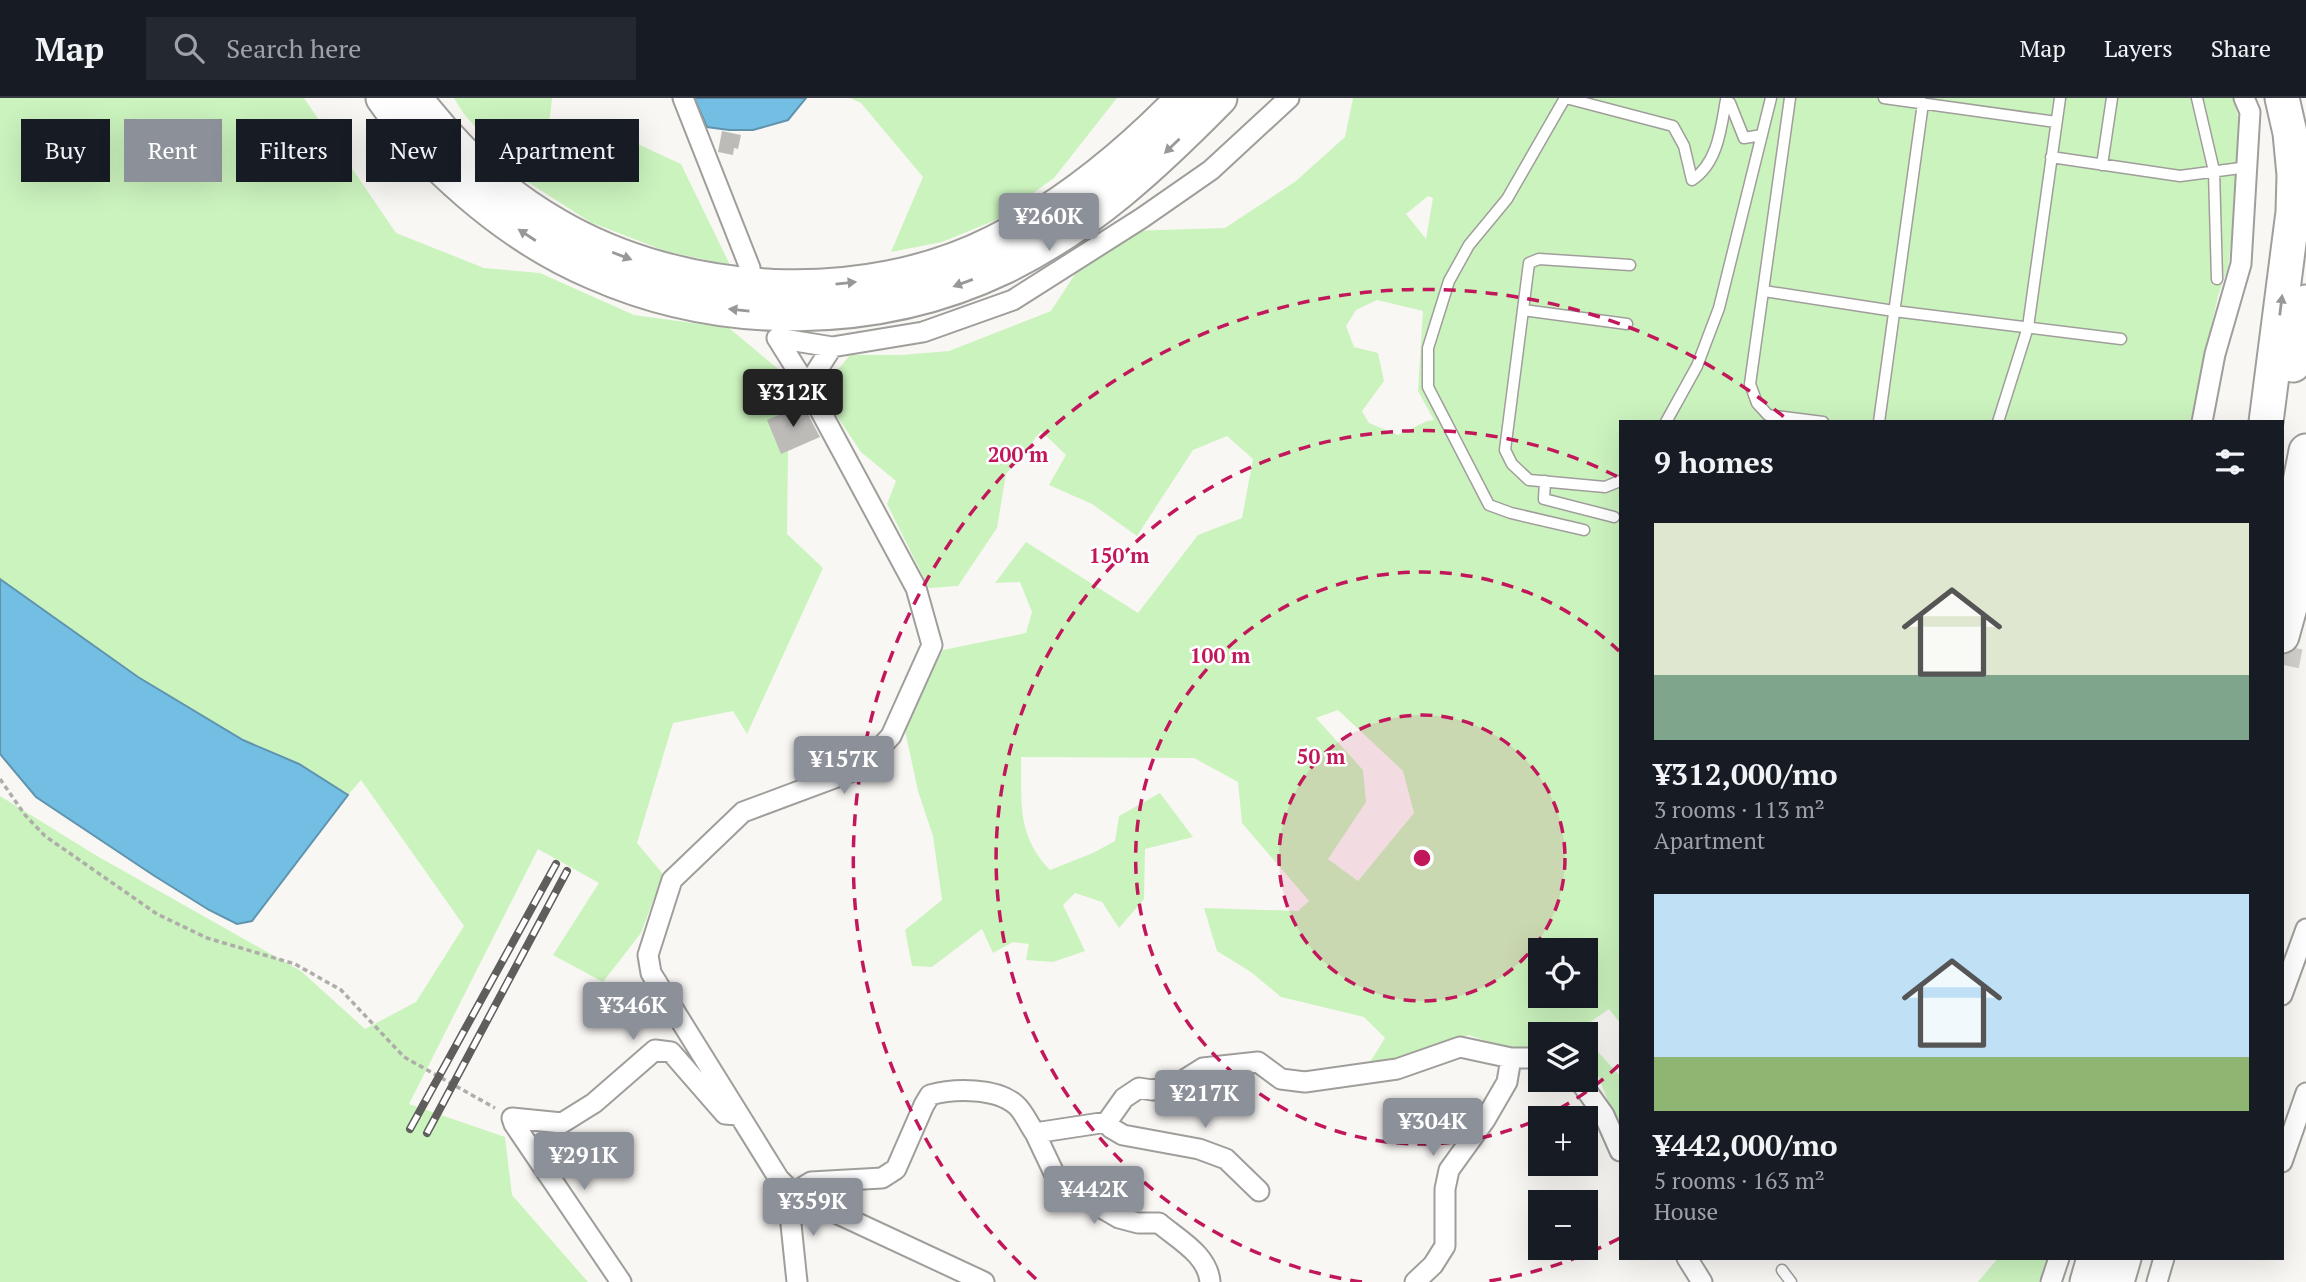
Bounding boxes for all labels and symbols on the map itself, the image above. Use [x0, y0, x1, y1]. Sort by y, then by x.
one-way arrow [1164, 138, 1181, 154]
pin: ¥260K [1000, 194, 1098, 253]
one-way arrow [517, 229, 537, 242]
one-way arrow [612, 251, 633, 262]
one-way arrow [835, 278, 857, 289]
one-way arrow [953, 278, 974, 289]
one-way arrow [2275, 294, 2286, 316]
one-way arrow [728, 305, 750, 316]
pin: ¥312K [744, 370, 842, 429]
text: 200 m [988, 440, 1049, 468]
text: 150 m [1089, 541, 1150, 569]
text: 100 m [1190, 641, 1251, 669]
pin: ¥157K [795, 736, 893, 796]
text: 50 m [1297, 742, 1346, 770]
centre of rings [1410, 846, 1434, 870]
pin: ¥346K [584, 982, 682, 1042]
pin: ¥217K [1156, 1070, 1254, 1130]
pin: ¥304K [1384, 1098, 1482, 1158]
pin: ¥291K [535, 1132, 633, 1192]
pin: ¥442K [1045, 1166, 1143, 1226]
pin: ¥359K [764, 1178, 862, 1238]

